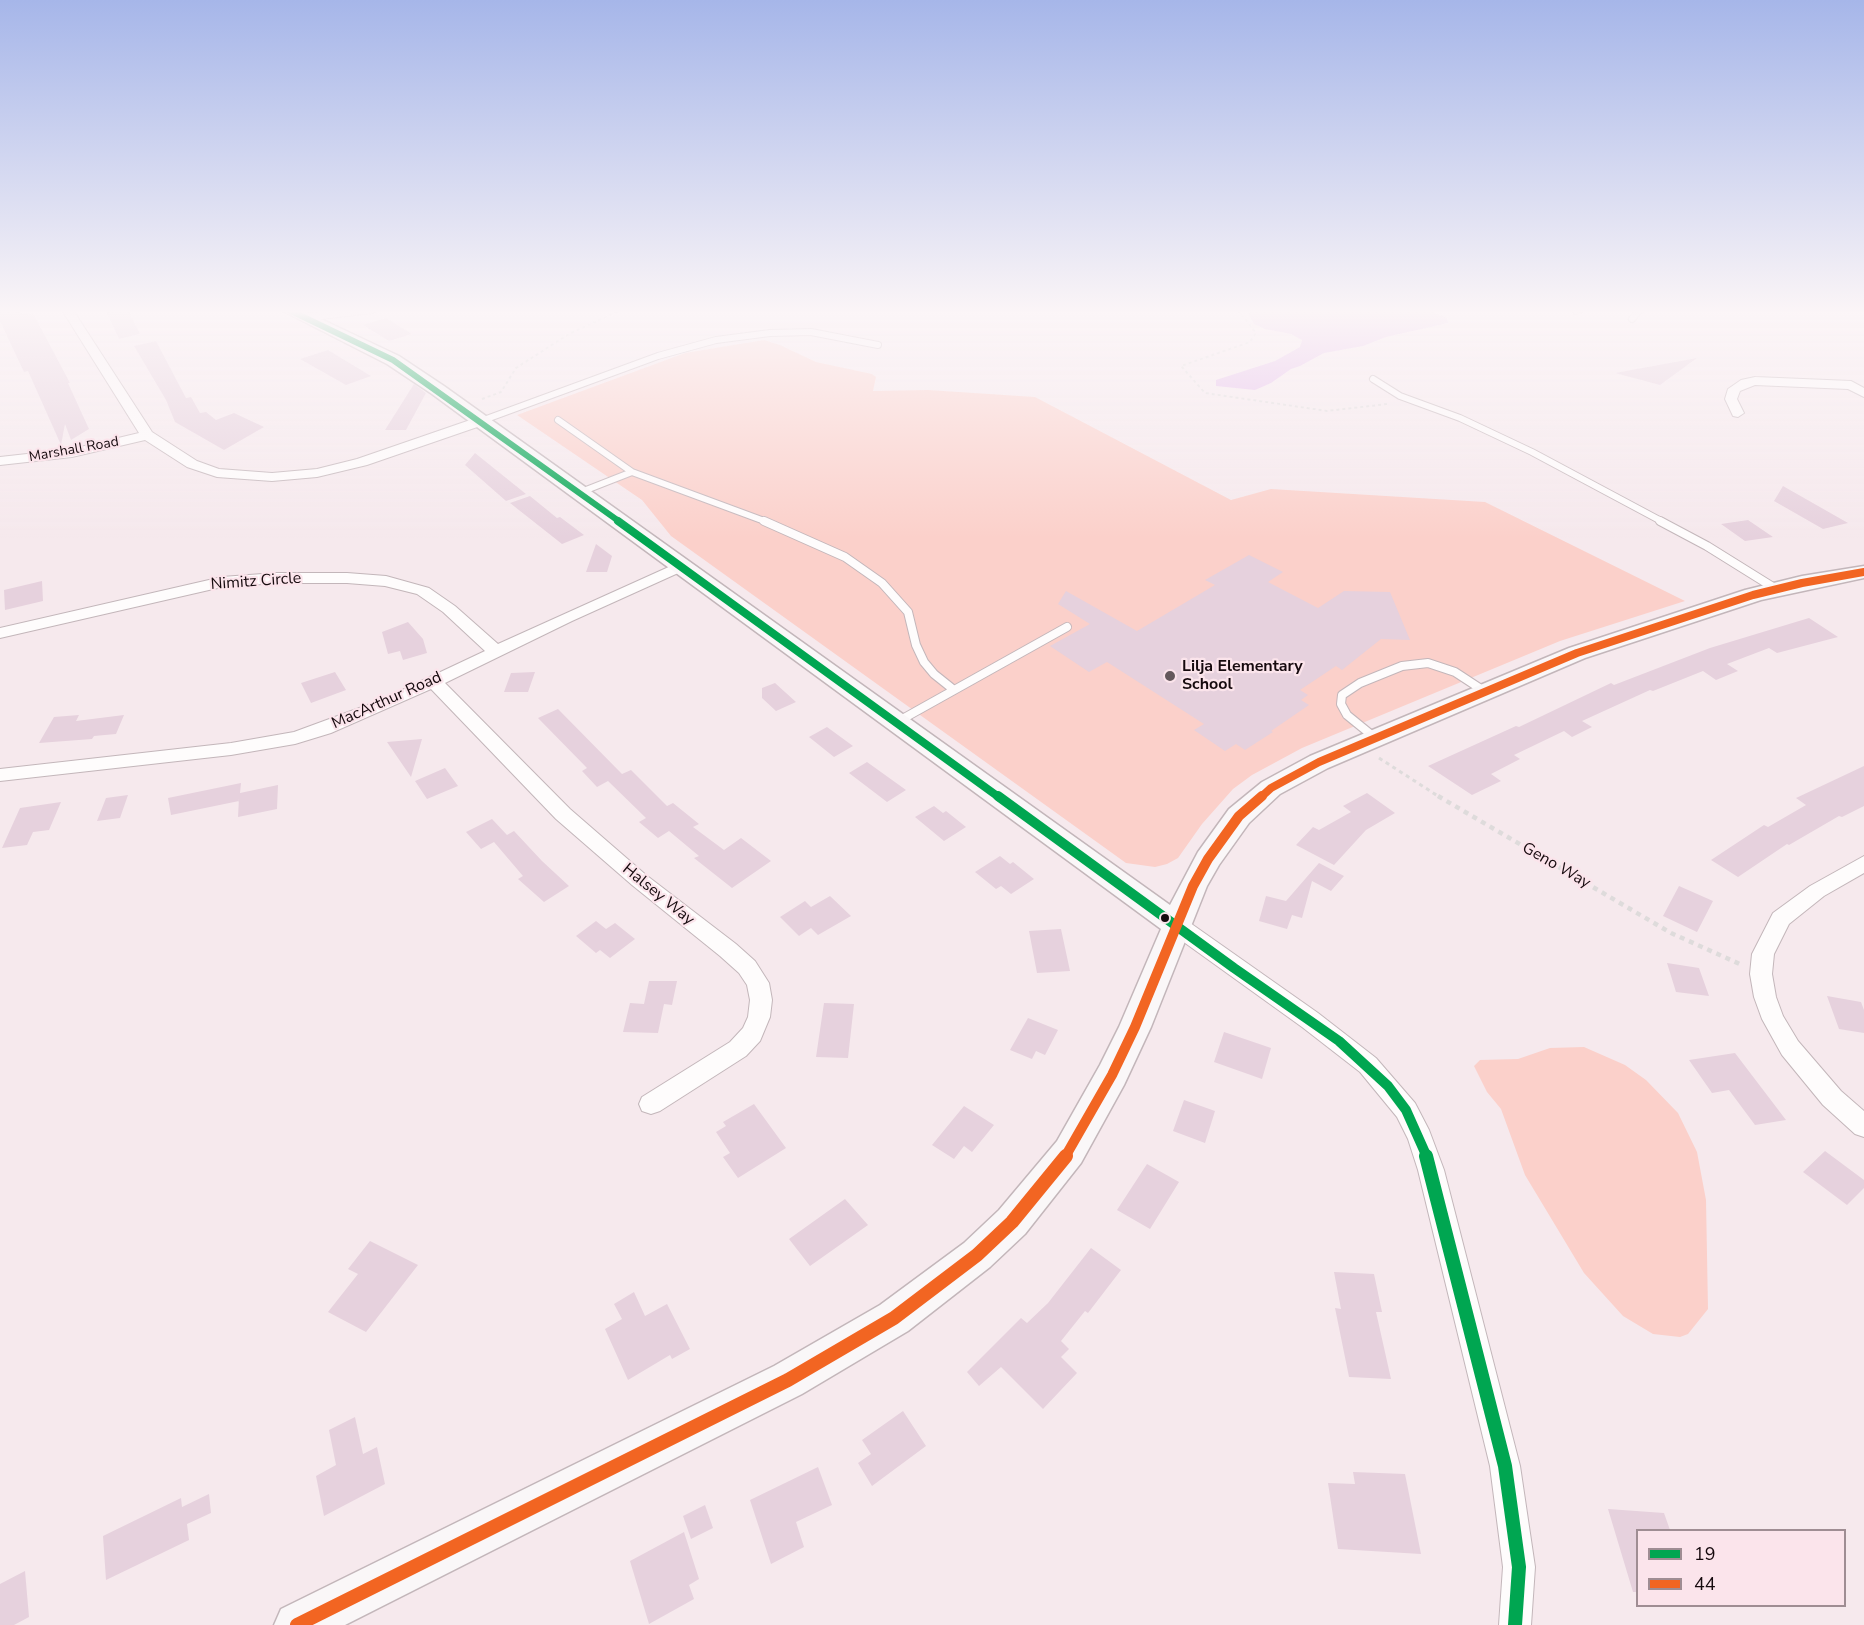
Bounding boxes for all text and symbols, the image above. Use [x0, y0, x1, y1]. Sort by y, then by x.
street label: Marshall Road [28, 434, 120, 466]
street label: Nimitz Circle [210, 569, 302, 595]
place label: Lilja Elementary School [1182, 657, 1303, 695]
street label: MacArthur Road [329, 668, 445, 734]
marker: Lilja Elementary School [1163, 669, 1177, 683]
street label: Geno Way [1518, 839, 1594, 893]
street label: Halsey Way [618, 860, 698, 930]
unlabelled marker [1159, 912, 1171, 924]
legend [1636, 1529, 1846, 1607]
text: 19 [1694, 1542, 1716, 1566]
text: 44 [1694, 1572, 1716, 1596]

